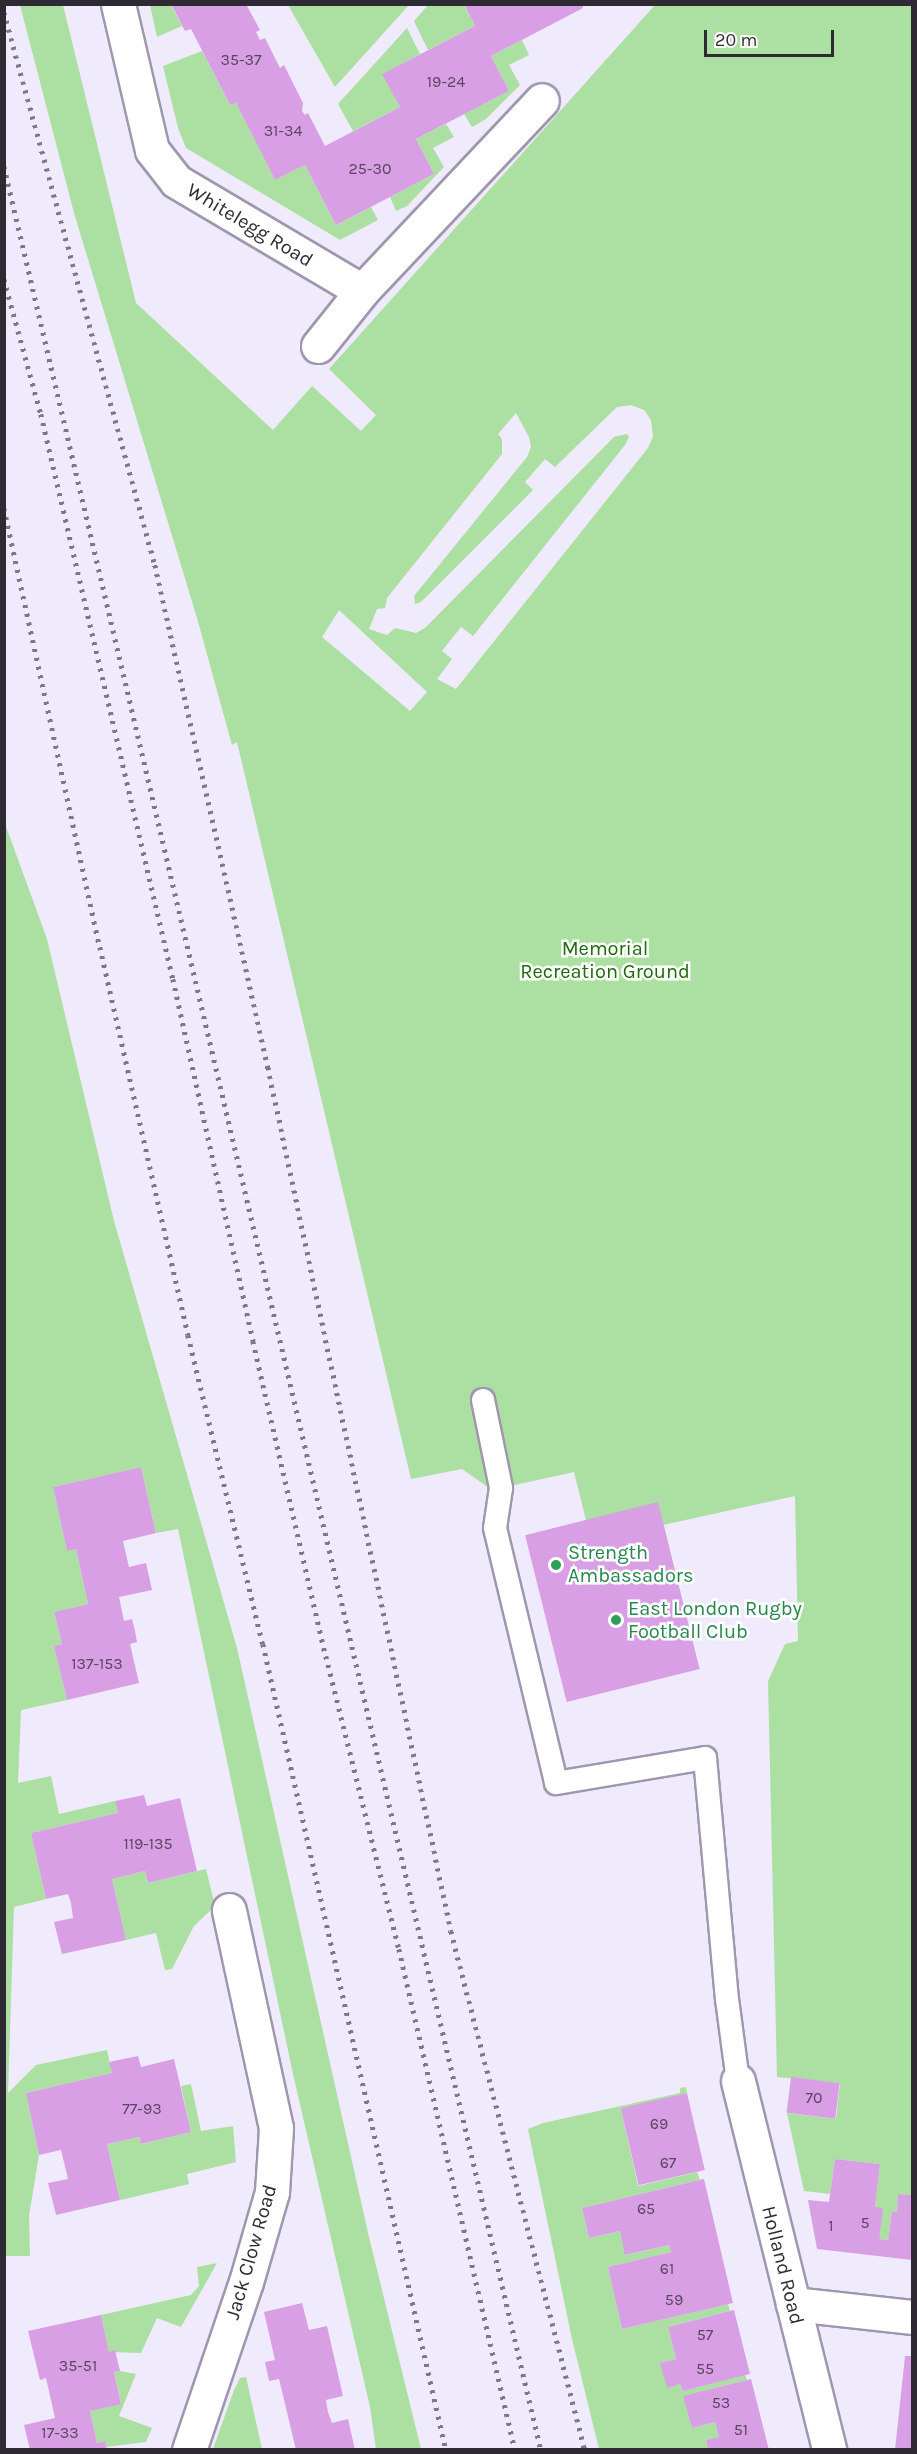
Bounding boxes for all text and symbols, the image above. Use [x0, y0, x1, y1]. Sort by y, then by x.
scale bar [707, 18, 838, 56]
text: 20 m [715, 29, 757, 51]
house number: 35-37 [220, 50, 262, 70]
house number: 19-24 [427, 72, 465, 92]
house number: 31-34 [264, 121, 302, 141]
house number: 25-30 [349, 159, 391, 179]
street label: Whitelegg Road [183, 178, 317, 272]
park label: Memorial Recreation Ground [520, 936, 690, 983]
place label: Strength Ambassadors [568, 1541, 694, 1588]
marker: Strength Ambassadors [549, 1558, 563, 1572]
place label: East London Rugby Football Club [628, 1596, 802, 1643]
marker: East London Rugby Football Club [609, 1613, 623, 1627]
house number: 137-153 [71, 1654, 123, 1674]
house number: 119-135 [123, 1834, 173, 1854]
house number: 70 [805, 2088, 823, 2108]
house number: 77-93 [122, 2099, 162, 2119]
house number: 69 [650, 2114, 668, 2134]
house number: 67 [660, 2153, 676, 2173]
street label: Jack Clow Road [220, 2182, 282, 2322]
house number: 65 [637, 2199, 655, 2219]
street label: Holland Road [757, 2203, 809, 2327]
house number: 5 [860, 2213, 870, 2233]
house number: 1 [828, 2216, 834, 2236]
house number: 61 [660, 2259, 674, 2279]
house number: 59 [665, 2290, 683, 2310]
house number: 57 [697, 2325, 713, 2345]
house number: 35-51 [59, 2356, 97, 2376]
house number: 55 [696, 2359, 714, 2379]
house number: 53 [712, 2393, 730, 2413]
house number: 51 [734, 2420, 748, 2440]
house number: 17-33 [41, 2423, 79, 2443]

